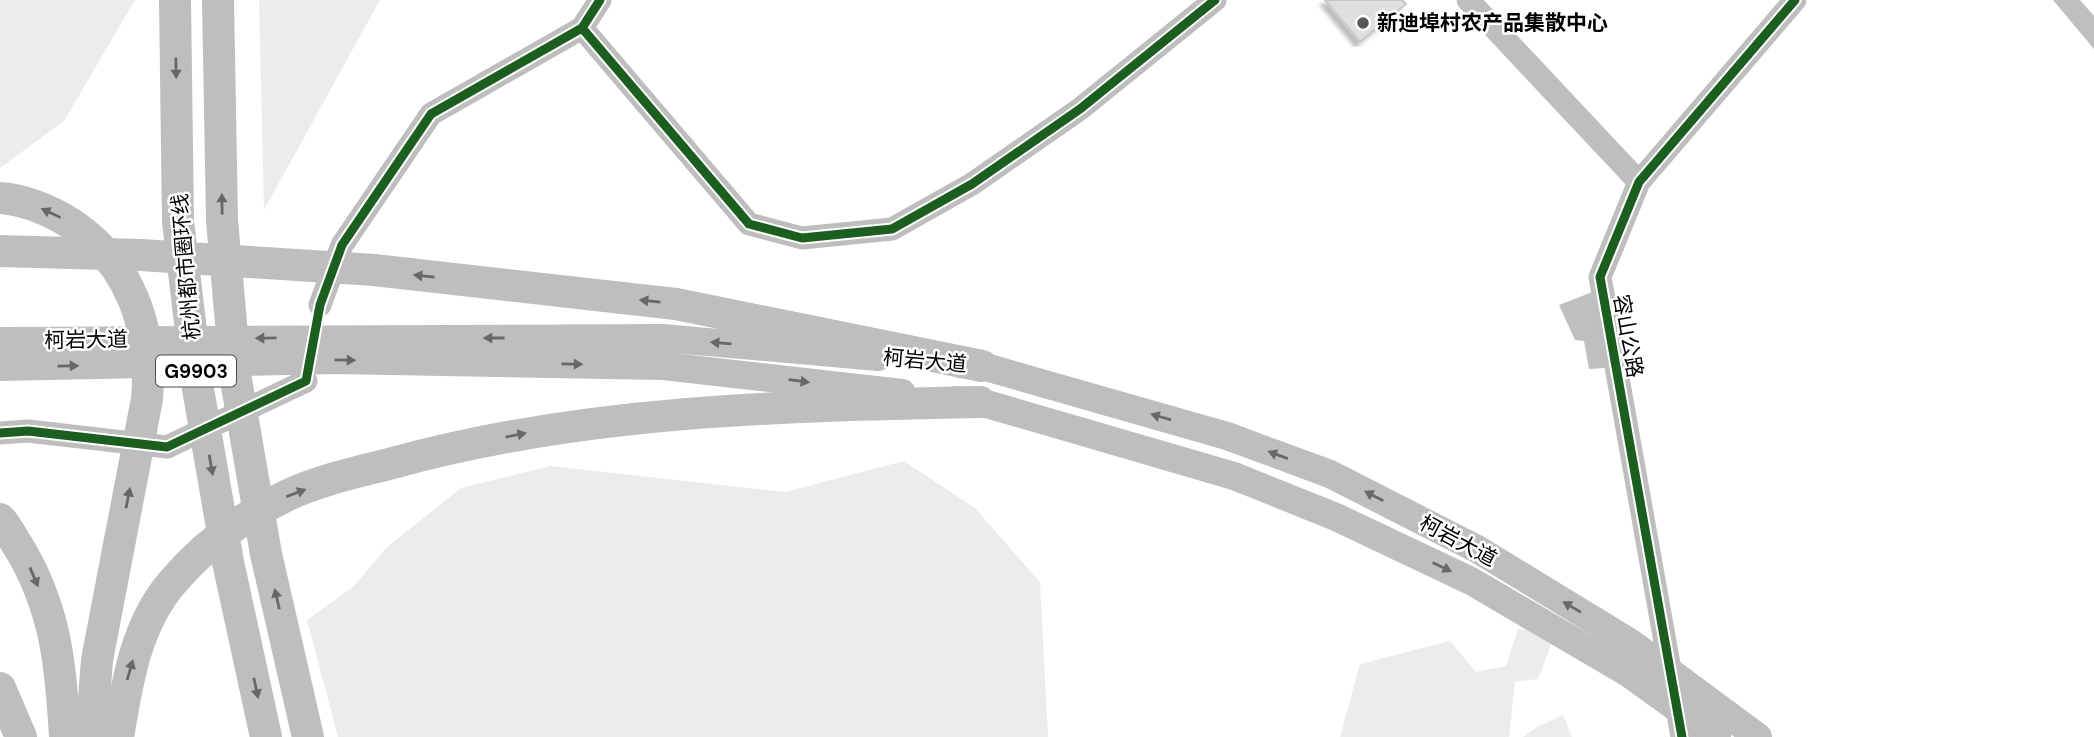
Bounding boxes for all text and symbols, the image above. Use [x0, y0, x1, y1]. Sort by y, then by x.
place label: 新迪埠村农产品集散中心 [1377, 9, 1608, 37]
marker: 新迪埠村农产品集散中心 [1355, 15, 1371, 31]
one-way arrow [170, 57, 182, 79]
street label: 杭州都市圈环线 [166, 193, 206, 341]
one-way arrow [216, 193, 228, 215]
one-way arrow [41, 208, 61, 219]
one-way arrow [413, 270, 435, 281]
street label: 容山公路 [1607, 292, 1649, 380]
one-way arrow [639, 295, 661, 306]
street label: 柯岩大道 [44, 325, 128, 355]
one-way arrow [255, 332, 277, 344]
one-way arrow [483, 332, 505, 344]
one-way arrow [710, 337, 732, 348]
street label: 柯岩大道 [882, 343, 968, 379]
one-way arrow [334, 355, 356, 366]
road number: G9903 [156, 356, 236, 386]
one-way arrow [561, 359, 583, 370]
one-way arrow [57, 360, 79, 372]
one-way arrow [788, 376, 810, 387]
one-way arrow [1150, 412, 1171, 422]
one-way arrow [505, 430, 527, 441]
one-way arrow [1268, 449, 1289, 460]
one-way arrow [206, 454, 217, 476]
one-way arrow [122, 487, 133, 509]
one-way arrow [285, 487, 306, 498]
one-way arrow [1364, 491, 1384, 502]
street label: 柯岩大道 [1414, 509, 1502, 573]
one-way arrow [1432, 562, 1452, 573]
one-way arrow [29, 567, 40, 588]
one-way arrow [271, 588, 282, 610]
one-way arrow [1563, 601, 1582, 613]
one-way arrow [126, 659, 136, 680]
one-way arrow [250, 677, 261, 699]

